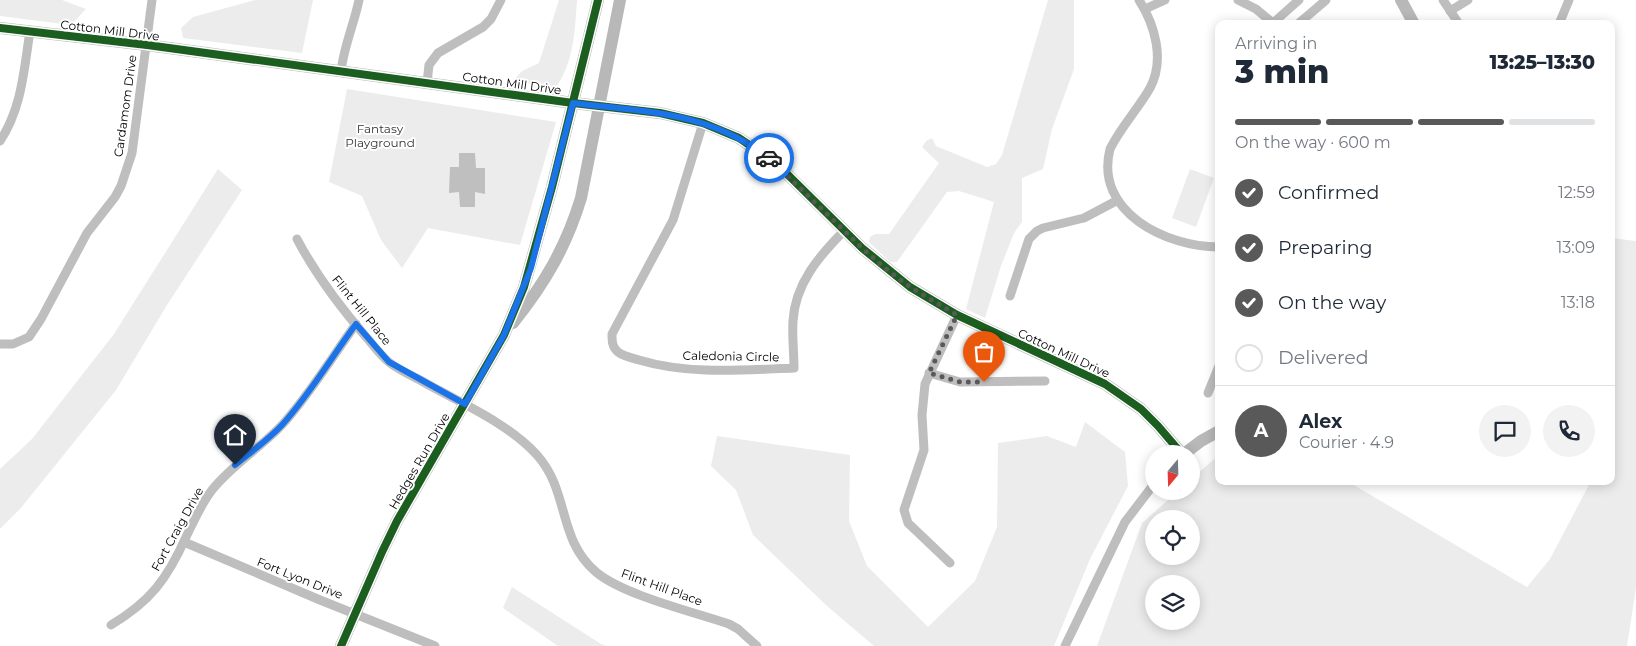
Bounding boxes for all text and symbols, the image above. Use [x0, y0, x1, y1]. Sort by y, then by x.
street label: Cotton Mill Drive [60, 16, 160, 44]
text: Arriving in [1235, 34, 1317, 53]
text: 13:25–13:30 [1489, 51, 1595, 74]
text: 3 min [1235, 52, 1329, 91]
street label: Cardamom Drive [110, 54, 140, 158]
street label: Cotton Mill Drive [462, 69, 562, 97]
park label: Fantasy Playground [345, 121, 415, 150]
courier [744, 133, 794, 183]
text: On the way · 600 m [1235, 133, 1391, 152]
icon: car [755, 144, 783, 172]
icon: check [1235, 179, 1263, 207]
text: Confirmed [1278, 181, 1379, 204]
text: 12:59 [1558, 183, 1595, 202]
icon: check [1235, 234, 1263, 262]
text: Preparing [1278, 236, 1373, 259]
text: 13:09 [1556, 238, 1595, 257]
street label: Flint Hill Place [329, 272, 395, 348]
icon: check [1235, 289, 1263, 317]
text: On the way [1278, 291, 1386, 314]
text: 13:18 [1561, 293, 1595, 312]
street label: Cotton Mill Drive [1016, 325, 1112, 381]
pin [963, 331, 1005, 382]
icon: bag [970, 338, 998, 366]
text: Delivered [1278, 346, 1369, 369]
street label: Caledonia Circle [683, 348, 779, 364]
button: chat [1479, 405, 1531, 457]
button: phone [1543, 405, 1595, 457]
street label: Hedges Run Drive [385, 410, 453, 512]
text: Alex [1299, 410, 1342, 433]
pin [214, 414, 256, 465]
text: A [1254, 419, 1268, 442]
icon: home [221, 421, 249, 449]
text: Courier · 4.9 [1299, 433, 1394, 452]
north arrow [1145, 445, 1200, 500]
map controls [1145, 445, 1200, 630]
street label: Fort Craig Drive [148, 484, 206, 574]
button: locate [1145, 510, 1200, 565]
street label: Fort Lyon Drive [255, 554, 345, 602]
street label: Flint Hill Place [619, 565, 705, 609]
button: layers [1145, 575, 1200, 630]

